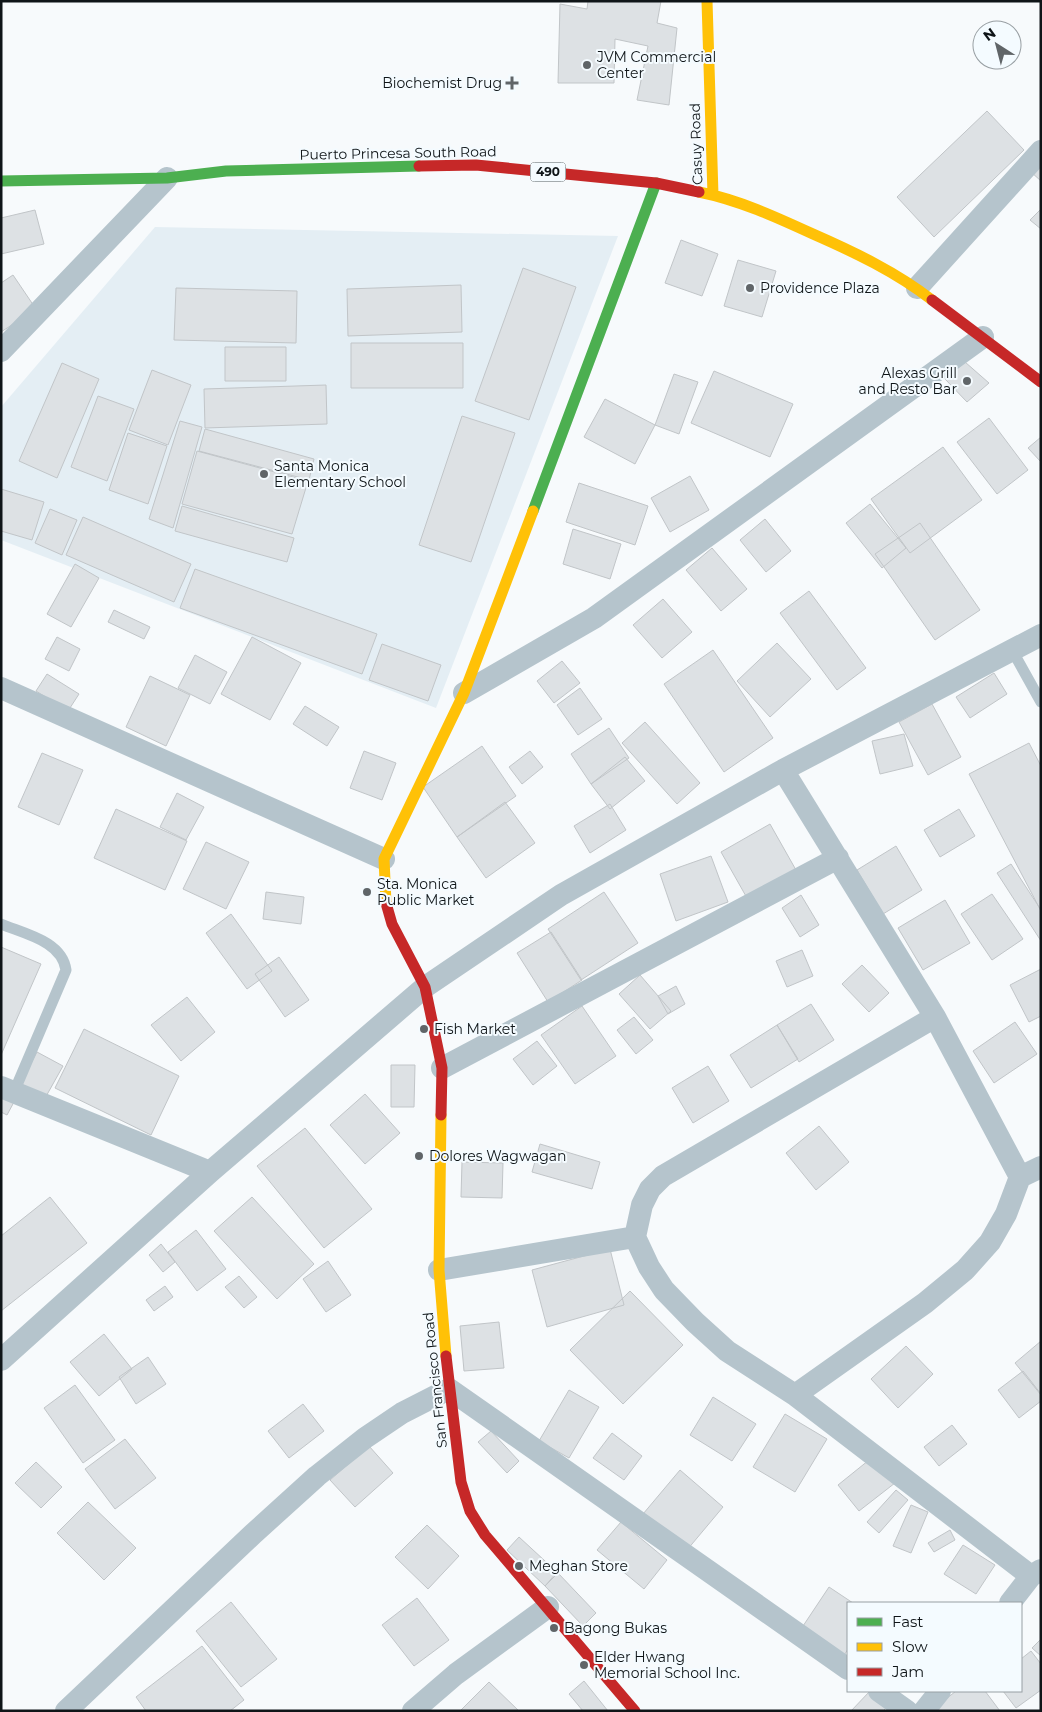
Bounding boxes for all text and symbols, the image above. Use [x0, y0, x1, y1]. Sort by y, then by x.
north arrow [972, 20, 1022, 70]
text: N [979, 24, 999, 45]
place label: JVM Commercial Center [596, 48, 716, 82]
marker: JVM Commercial Center [581, 59, 593, 71]
place label: Biochemist Drug [382, 74, 502, 92]
marker: Biochemist Drug [506, 77, 518, 89]
street label: Casuy Road [686, 103, 706, 185]
street label: Puerto Princesa South Road [299, 142, 497, 164]
road number: 490 [530, 162, 566, 182]
place label: Providence Plaza [760, 279, 880, 297]
marker: Providence Plaza [744, 282, 756, 294]
place label: Alexas Grill and Resto Bar [858, 364, 957, 398]
marker: Alexas Grill and Resto Bar [961, 375, 973, 387]
place label: Santa Monica Elementary School [274, 457, 406, 491]
marker: Santa Monica Elementary School [258, 468, 270, 480]
place label: Sta. Monica Public Market [377, 875, 475, 909]
marker: Sta. Monica Public Market [361, 886, 373, 898]
place label: Fish Market [434, 1020, 516, 1038]
marker: Fish Market [418, 1023, 430, 1035]
place label: Dolores Wagwagan [429, 1147, 567, 1165]
marker: Dolores Wagwagan [413, 1150, 425, 1162]
street label: San Francisco Road [419, 1311, 451, 1449]
place label: Meghan Store [529, 1557, 628, 1575]
marker: Meghan Store [513, 1560, 525, 1572]
legend [847, 1602, 1022, 1692]
text: Fast [892, 1612, 923, 1631]
place label: Bagong Bukas [564, 1619, 667, 1637]
marker: Bagong Bukas [548, 1622, 560, 1634]
text: Slow [892, 1637, 928, 1656]
place label: Elder Hwang Memorial School Inc. [594, 1648, 740, 1682]
marker: Elder Hwang Memorial School Inc. [578, 1659, 590, 1671]
text: Jam [891, 1662, 924, 1681]

